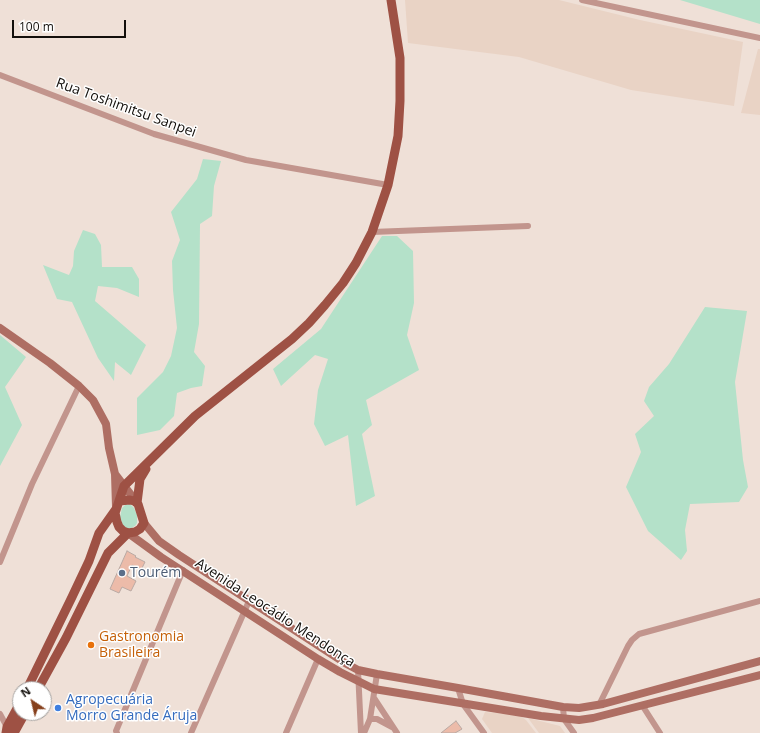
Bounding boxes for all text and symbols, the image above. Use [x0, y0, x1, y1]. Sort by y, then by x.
scale bar [14, 12, 128, 38]
text: 100 m [19, 18, 54, 35]
street label: Rua Toshimitsu Sanpei [54, 75, 198, 141]
street label: Avenida Leocádio Mendonça [192, 555, 358, 671]
place label: Tourém [130, 565, 181, 581]
marker: Tourém [117, 568, 127, 578]
place label: Gastronomia Brasileira [99, 629, 184, 662]
marker: Gastronomia Brasileira [86, 640, 96, 650]
north arrow [12, 681, 52, 721]
text: N [17, 683, 33, 700]
place label: Agropecuária Morro Grande Áruja [66, 692, 197, 724]
marker: Agropecuária Morro Grande Áruja [53, 703, 63, 713]

